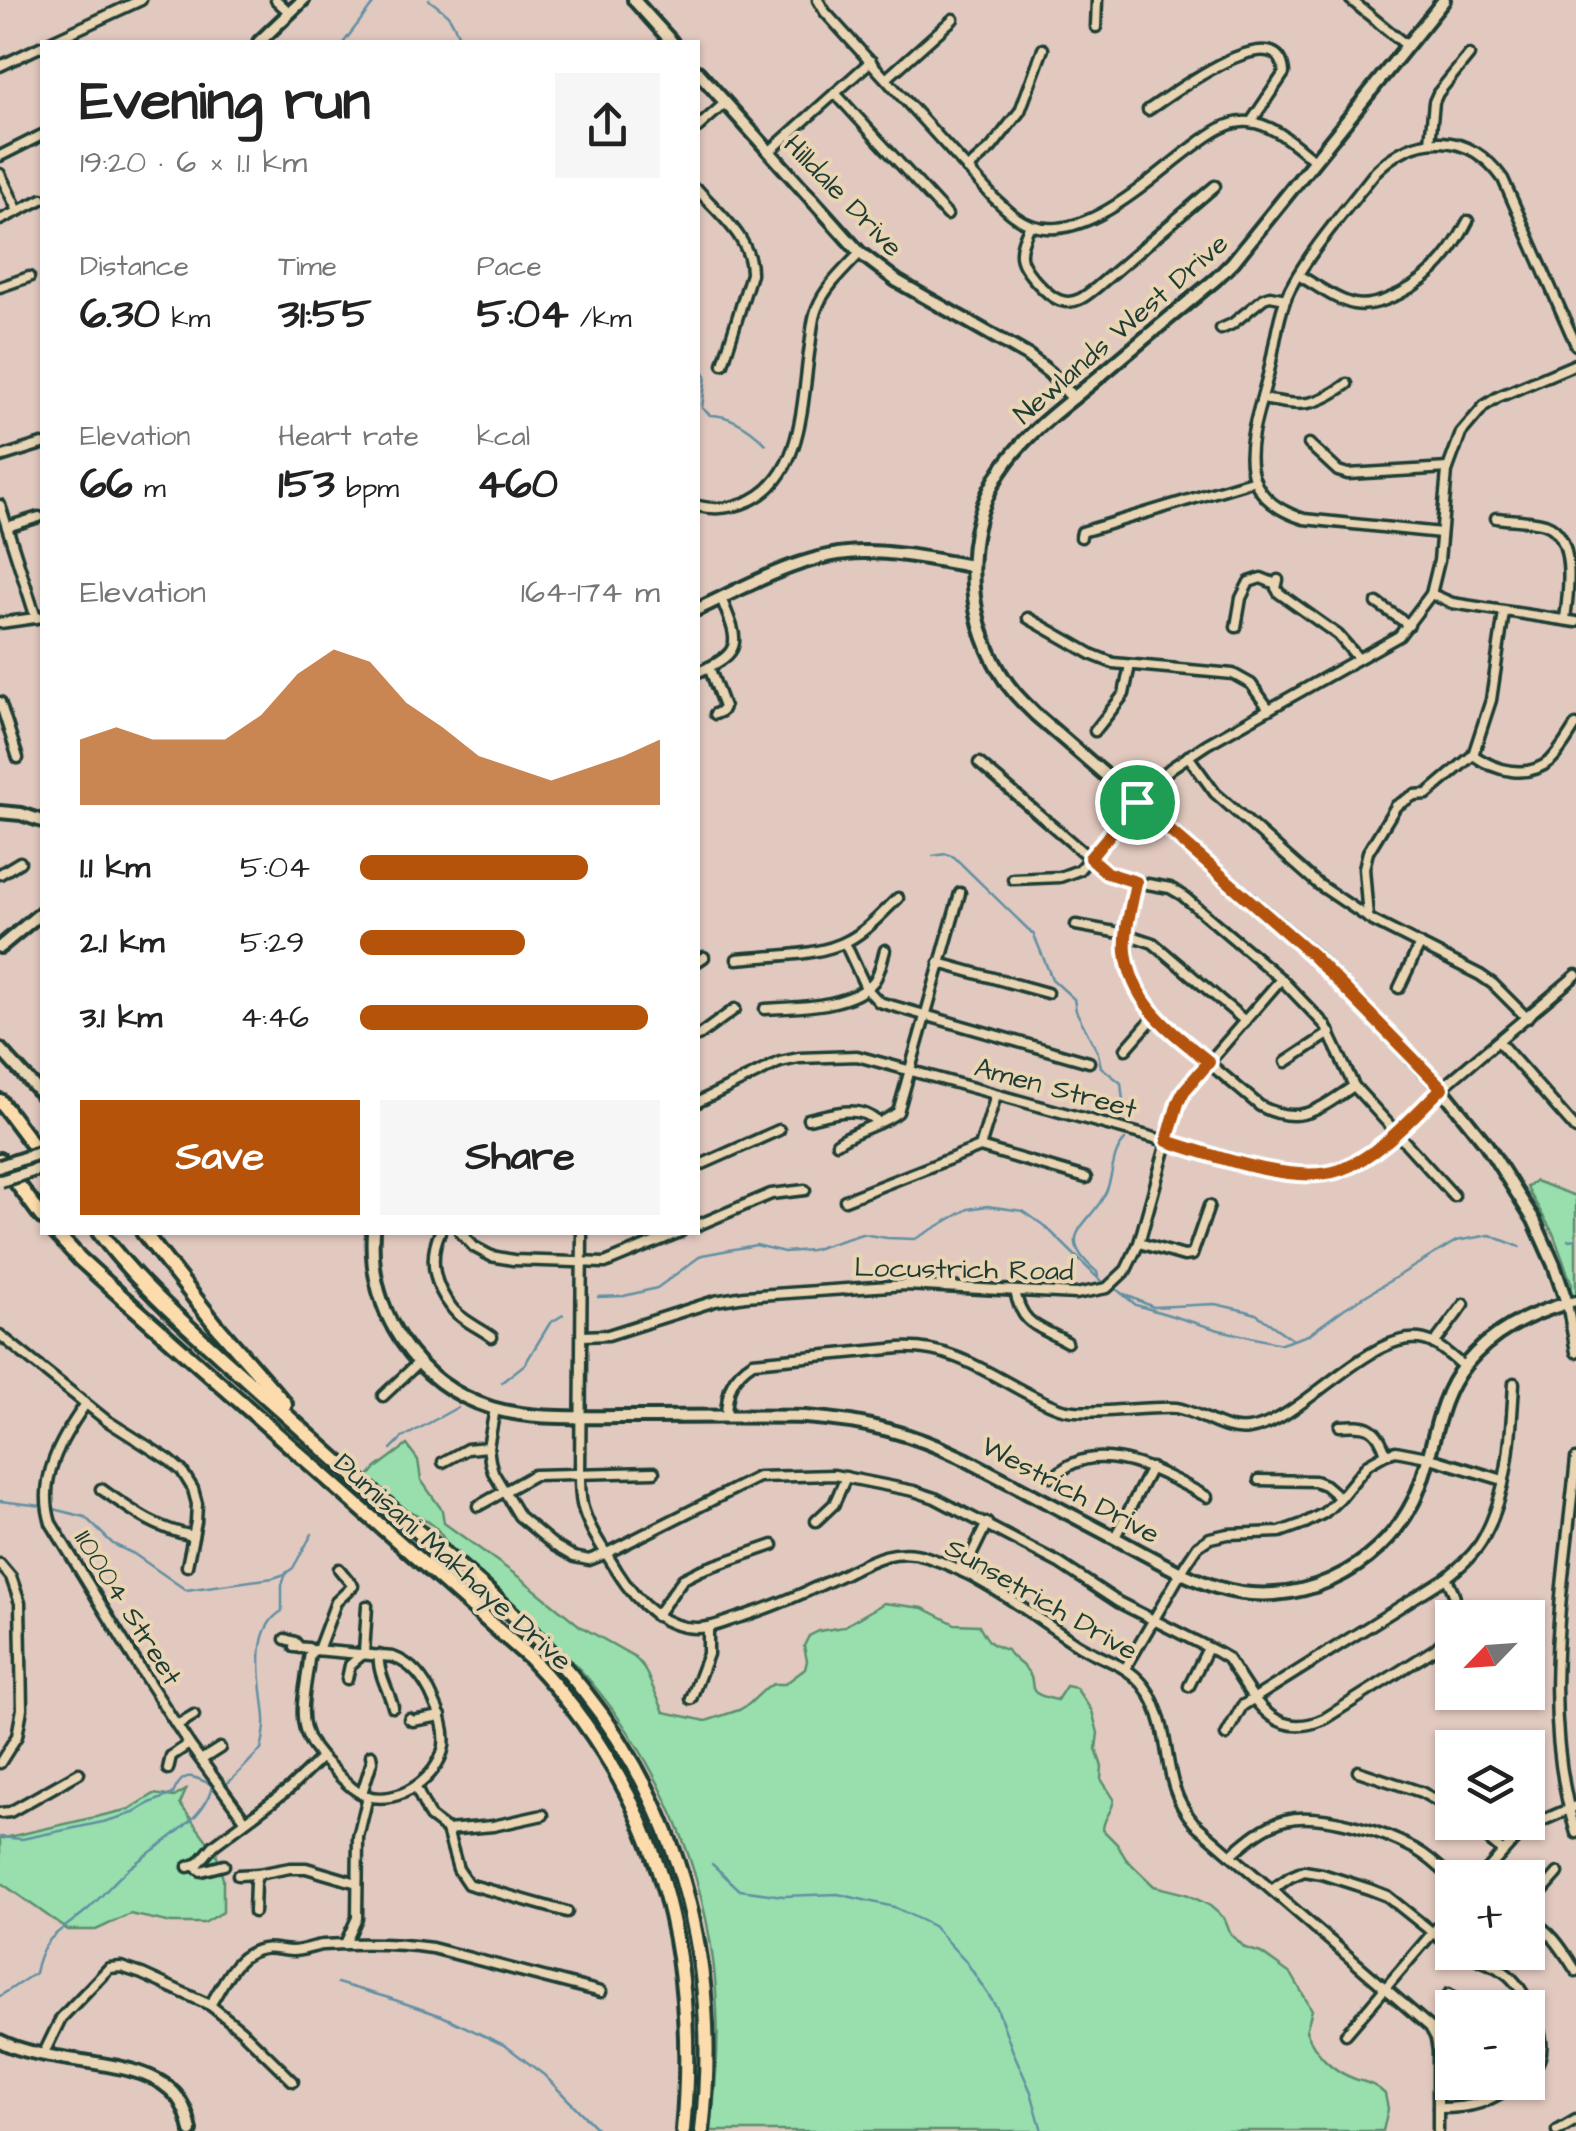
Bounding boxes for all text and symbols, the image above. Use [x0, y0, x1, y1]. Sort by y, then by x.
text: Evening run [80, 64, 370, 140]
button: share [555, 73, 660, 178]
street label: Hilldale Drive [774, 126, 911, 266]
text: 19:20 · 6 × 1.1 km [80, 140, 307, 185]
street label: Newlands West Drive [1005, 225, 1237, 433]
text: Distance [80, 247, 189, 286]
text: Time [278, 247, 337, 286]
text: Pace [477, 247, 542, 286]
text: 6.30 [80, 286, 160, 344]
text: 31:55 [278, 286, 372, 344]
text: 5:04 [477, 286, 569, 344]
text: km [160, 299, 210, 338]
text: /km [569, 299, 631, 338]
text: Elevation [80, 417, 190, 456]
text: Heart rate [278, 417, 419, 456]
text: kcal [477, 417, 530, 456]
text: 66 [80, 456, 133, 514]
text: 153 [278, 456, 335, 514]
text: 460 [477, 456, 558, 514]
text: m [133, 469, 166, 508]
text: bpm [335, 469, 399, 508]
text: Elevation [80, 570, 206, 615]
text: 164–174 m [521, 570, 660, 615]
pin [1095, 760, 1180, 845]
icon: arrive [1110, 775, 1165, 830]
text: 1.1 km [80, 845, 150, 890]
text: 5:04 [240, 845, 310, 890]
text: 2.1 km [80, 920, 164, 965]
text: 5:29 [240, 920, 305, 965]
text: 3.1 km [80, 995, 162, 1040]
text: 4:46 [240, 995, 309, 1040]
street label: Amen Street [970, 1048, 1142, 1129]
button: Save [80, 1100, 360, 1215]
button: Share [380, 1100, 660, 1215]
street label: Locustrich Road [854, 1248, 1074, 1291]
street label: Westrich Drive [974, 1427, 1166, 1554]
street label: Dumisani Makhaye Drive [324, 1445, 581, 1681]
street label: 110004 Street [64, 1522, 191, 1694]
street label: Sunsetrich Drive [938, 1528, 1145, 1670]
north arrow [1435, 1600, 1545, 1710]
map controls [1435, 1600, 1545, 2100]
button: layers [1435, 1730, 1545, 1840]
button: + [1435, 1860, 1545, 1970]
button: − [1435, 1990, 1545, 2100]

